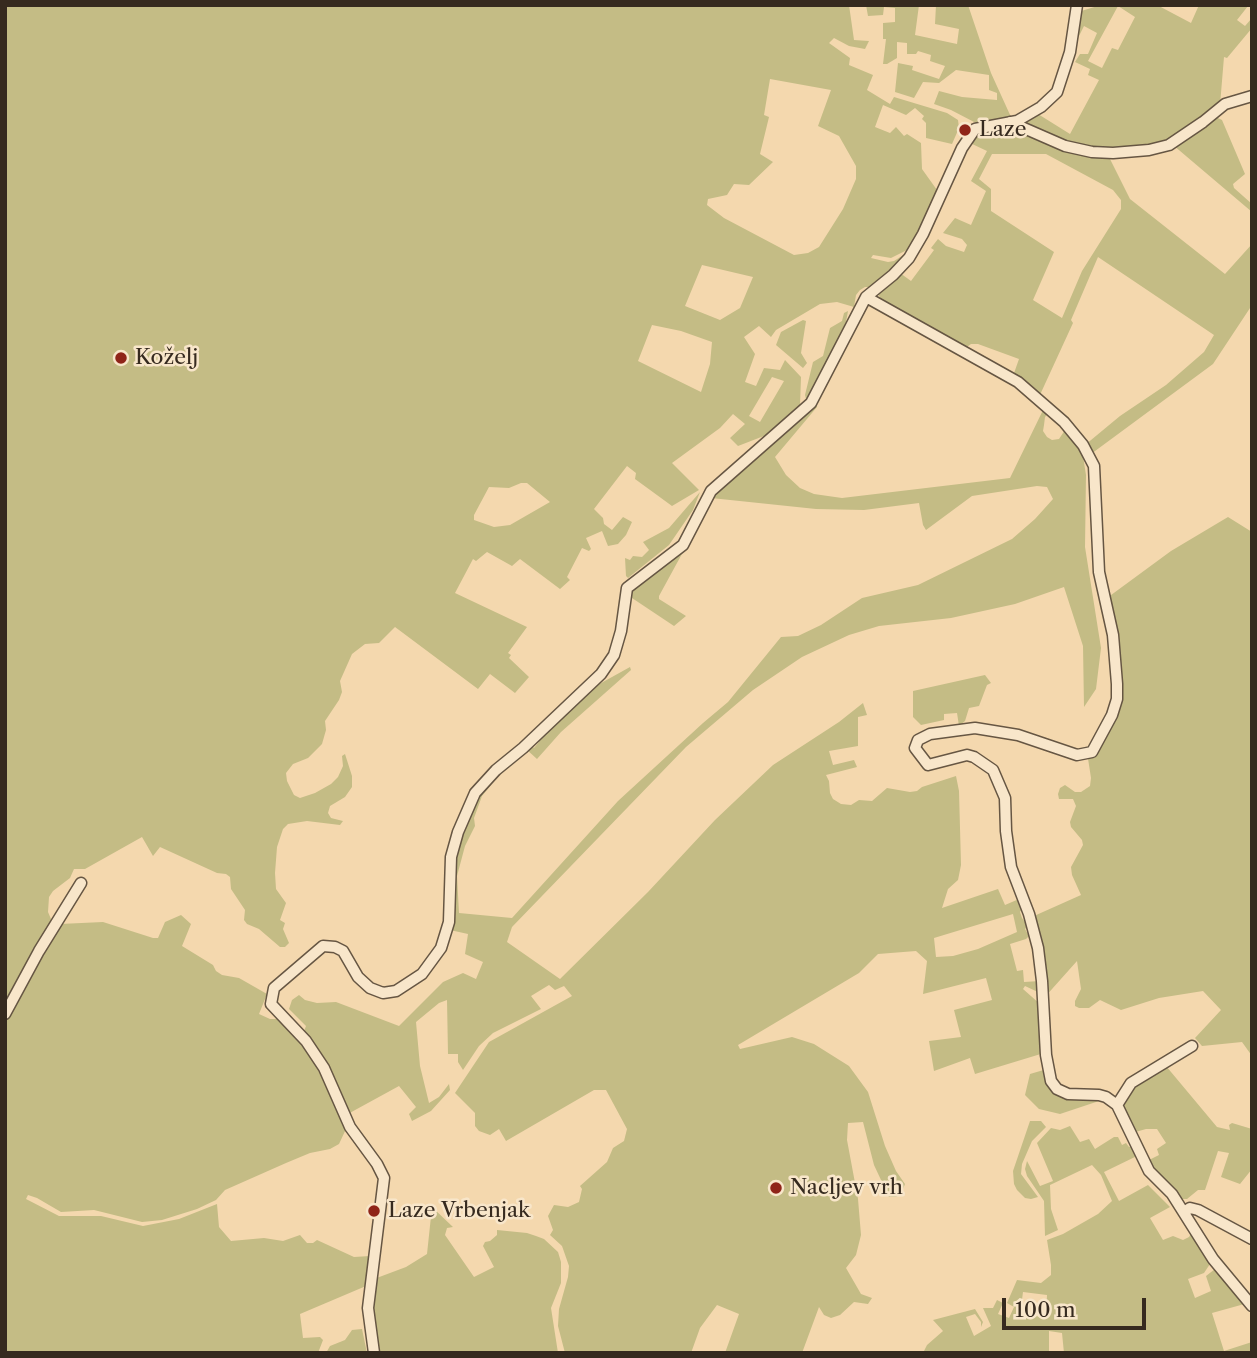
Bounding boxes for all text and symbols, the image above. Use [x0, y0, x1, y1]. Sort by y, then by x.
place label: Laze [979, 117, 1026, 143]
marker: Laze [957, 122, 973, 138]
place label: Koželj [135, 345, 198, 371]
marker: Koželj [113, 350, 129, 366]
place label: Nacljev vrh [790, 1175, 903, 1201]
marker: Nacljev vrh [768, 1180, 784, 1196]
place label: Laze Vrbenjak [388, 1198, 530, 1224]
marker: Laze Vrbenjak [366, 1203, 382, 1219]
scale bar [1005, 1284, 1148, 1328]
text: 100 m [1015, 1297, 1076, 1322]

